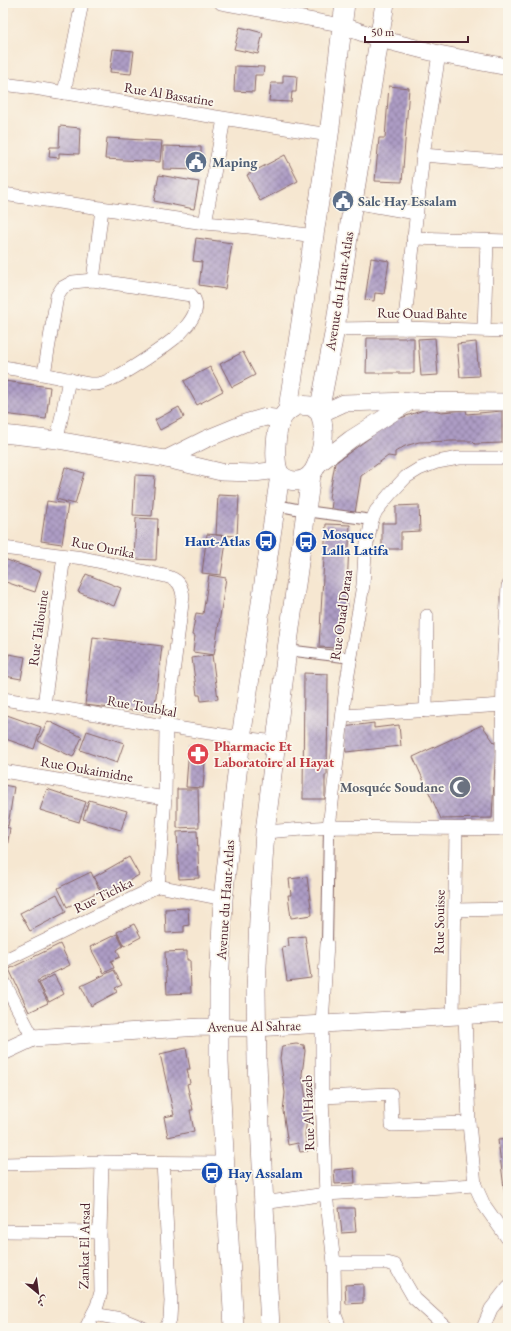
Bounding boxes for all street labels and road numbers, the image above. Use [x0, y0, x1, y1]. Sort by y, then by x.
street label: Rue Al Bassatine [123, 78, 216, 110]
street label: Avenue du Haut-Atlas [321, 230, 357, 353]
street label: Rue Ouad Bahte [377, 303, 468, 323]
street label: Rue Ourika [70, 532, 136, 562]
street label: Rue Ouad Daraa [326, 568, 356, 661]
street label: Rue Taliouine [24, 588, 52, 667]
street label: Rue Toubkal [106, 691, 179, 721]
street label: Rue Oukaimidne [39, 752, 135, 786]
street label: Avenue du Haut-Atlas [212, 839, 238, 962]
street label: Rue Tichka [71, 873, 136, 917]
street label: Rue Souisse [429, 889, 449, 954]
street label: Avenue Al Sahrae [206, 1016, 302, 1036]
street label: Rue Al Hazeb [298, 1075, 318, 1151]
street label: Zankat El Arsad [74, 1202, 94, 1289]

